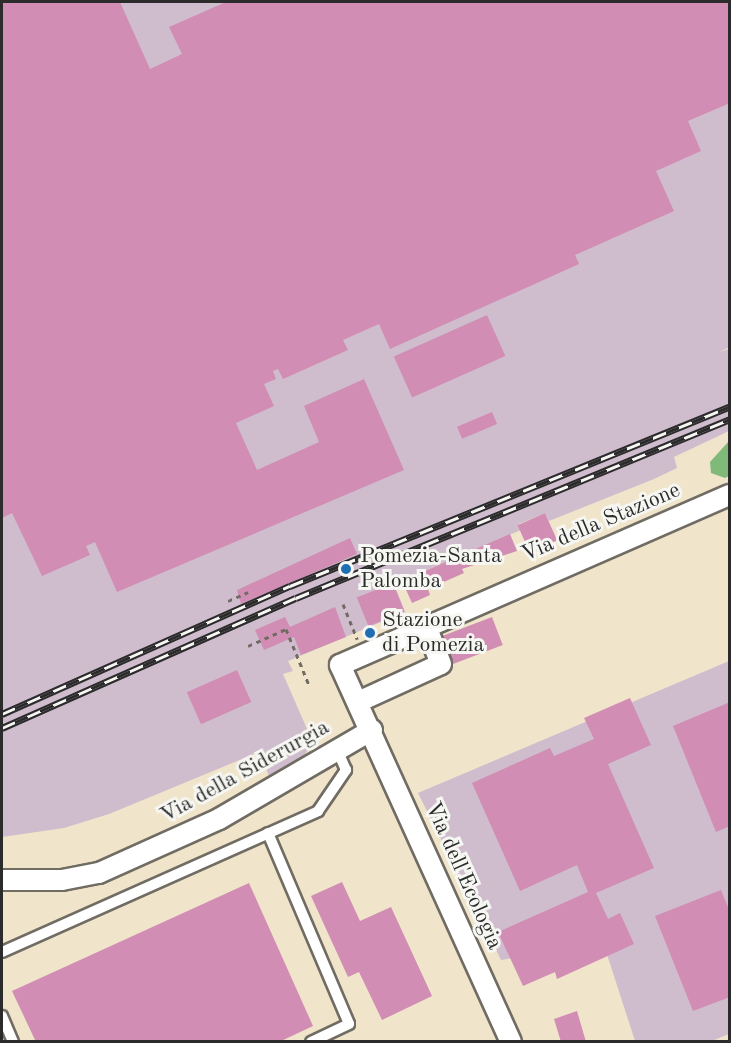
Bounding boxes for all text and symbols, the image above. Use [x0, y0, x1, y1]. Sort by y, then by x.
street label: Via della Stazione [517, 478, 685, 568]
place label: Pomezia-Santa Palomba [360, 543, 502, 594]
marker: Pomezia-Santa Palomba [337, 560, 355, 578]
place label: Stazione di Pomezia [382, 607, 484, 658]
marker: Stazione di Pomezia [363, 626, 377, 640]
street label: Via della Siderurgia [156, 715, 334, 829]
street label: Via dell'Ecologia [419, 798, 507, 954]

